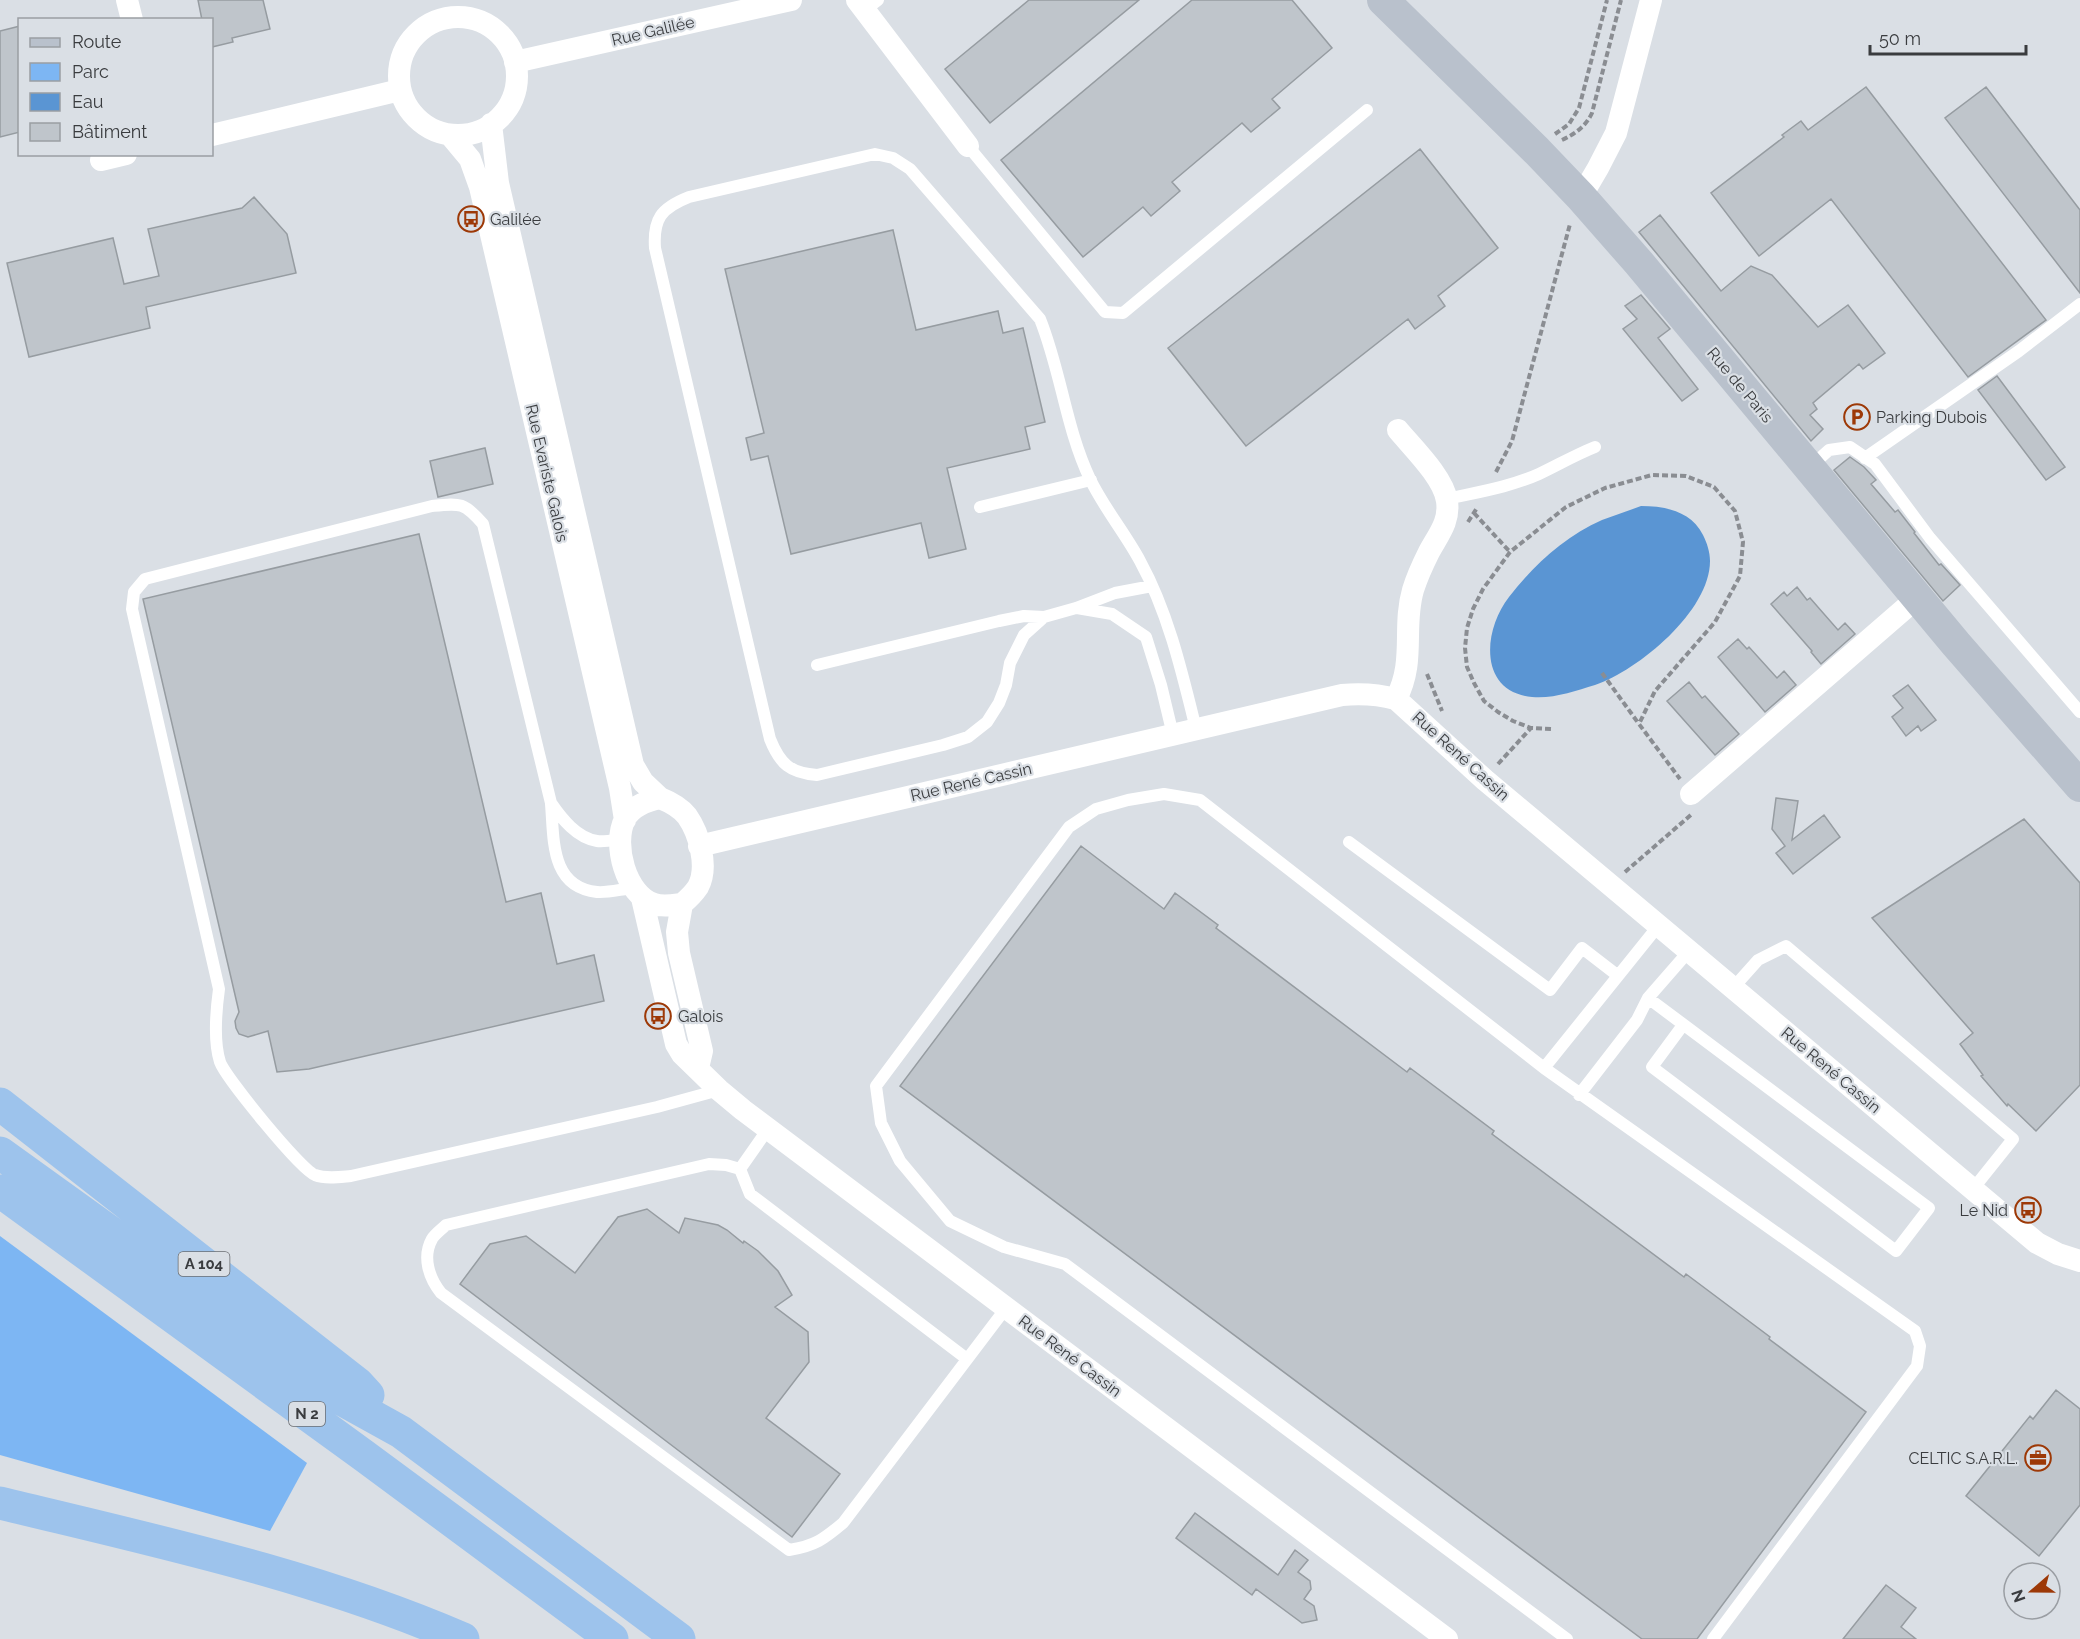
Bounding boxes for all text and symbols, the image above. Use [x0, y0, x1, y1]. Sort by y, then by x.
street label: Rue Galilée [610, 12, 696, 50]
legend [18, 18, 213, 156]
scale bar [1870, 18, 2026, 56]
text: 50 m [1879, 28, 1921, 49]
text: Route [72, 31, 122, 52]
text: Parc [72, 61, 109, 82]
text: Eau [72, 91, 103, 112]
text: Bâtiment [72, 121, 147, 142]
bus stop icon: Galilée [456, 204, 486, 234]
place label: Galilée [490, 210, 541, 229]
street label: Rue de Paris [1703, 344, 1777, 427]
street label: Rue Evariste Galois [522, 402, 572, 544]
parking icon: Parking Dubois [1842, 402, 1872, 432]
place label: Parking Dubois [1876, 408, 1987, 427]
street label: Rue René Cassin [1409, 708, 1513, 804]
street label: Rue René Cassin [909, 759, 1033, 805]
bus stop icon: Galois [643, 1001, 673, 1031]
place label: Galois [678, 1007, 724, 1026]
street label: Rue René Cassin [1778, 1023, 1884, 1117]
bus stop icon: Le Nid [2013, 1195, 2043, 1225]
place label: Le Nid [1960, 1201, 2008, 1220]
road number: A 104 [178, 1252, 230, 1276]
street label: Rue René Cassin [1015, 1311, 1125, 1401]
road number: N 2 [289, 1402, 325, 1426]
office icon: CELTIC S.A.R.L. [2023, 1443, 2053, 1473]
place label: CELTIC S.A.R.L. [1909, 1449, 2018, 1468]
north arrow [2002, 1561, 2062, 1621]
text: N [2007, 1587, 2029, 1605]

